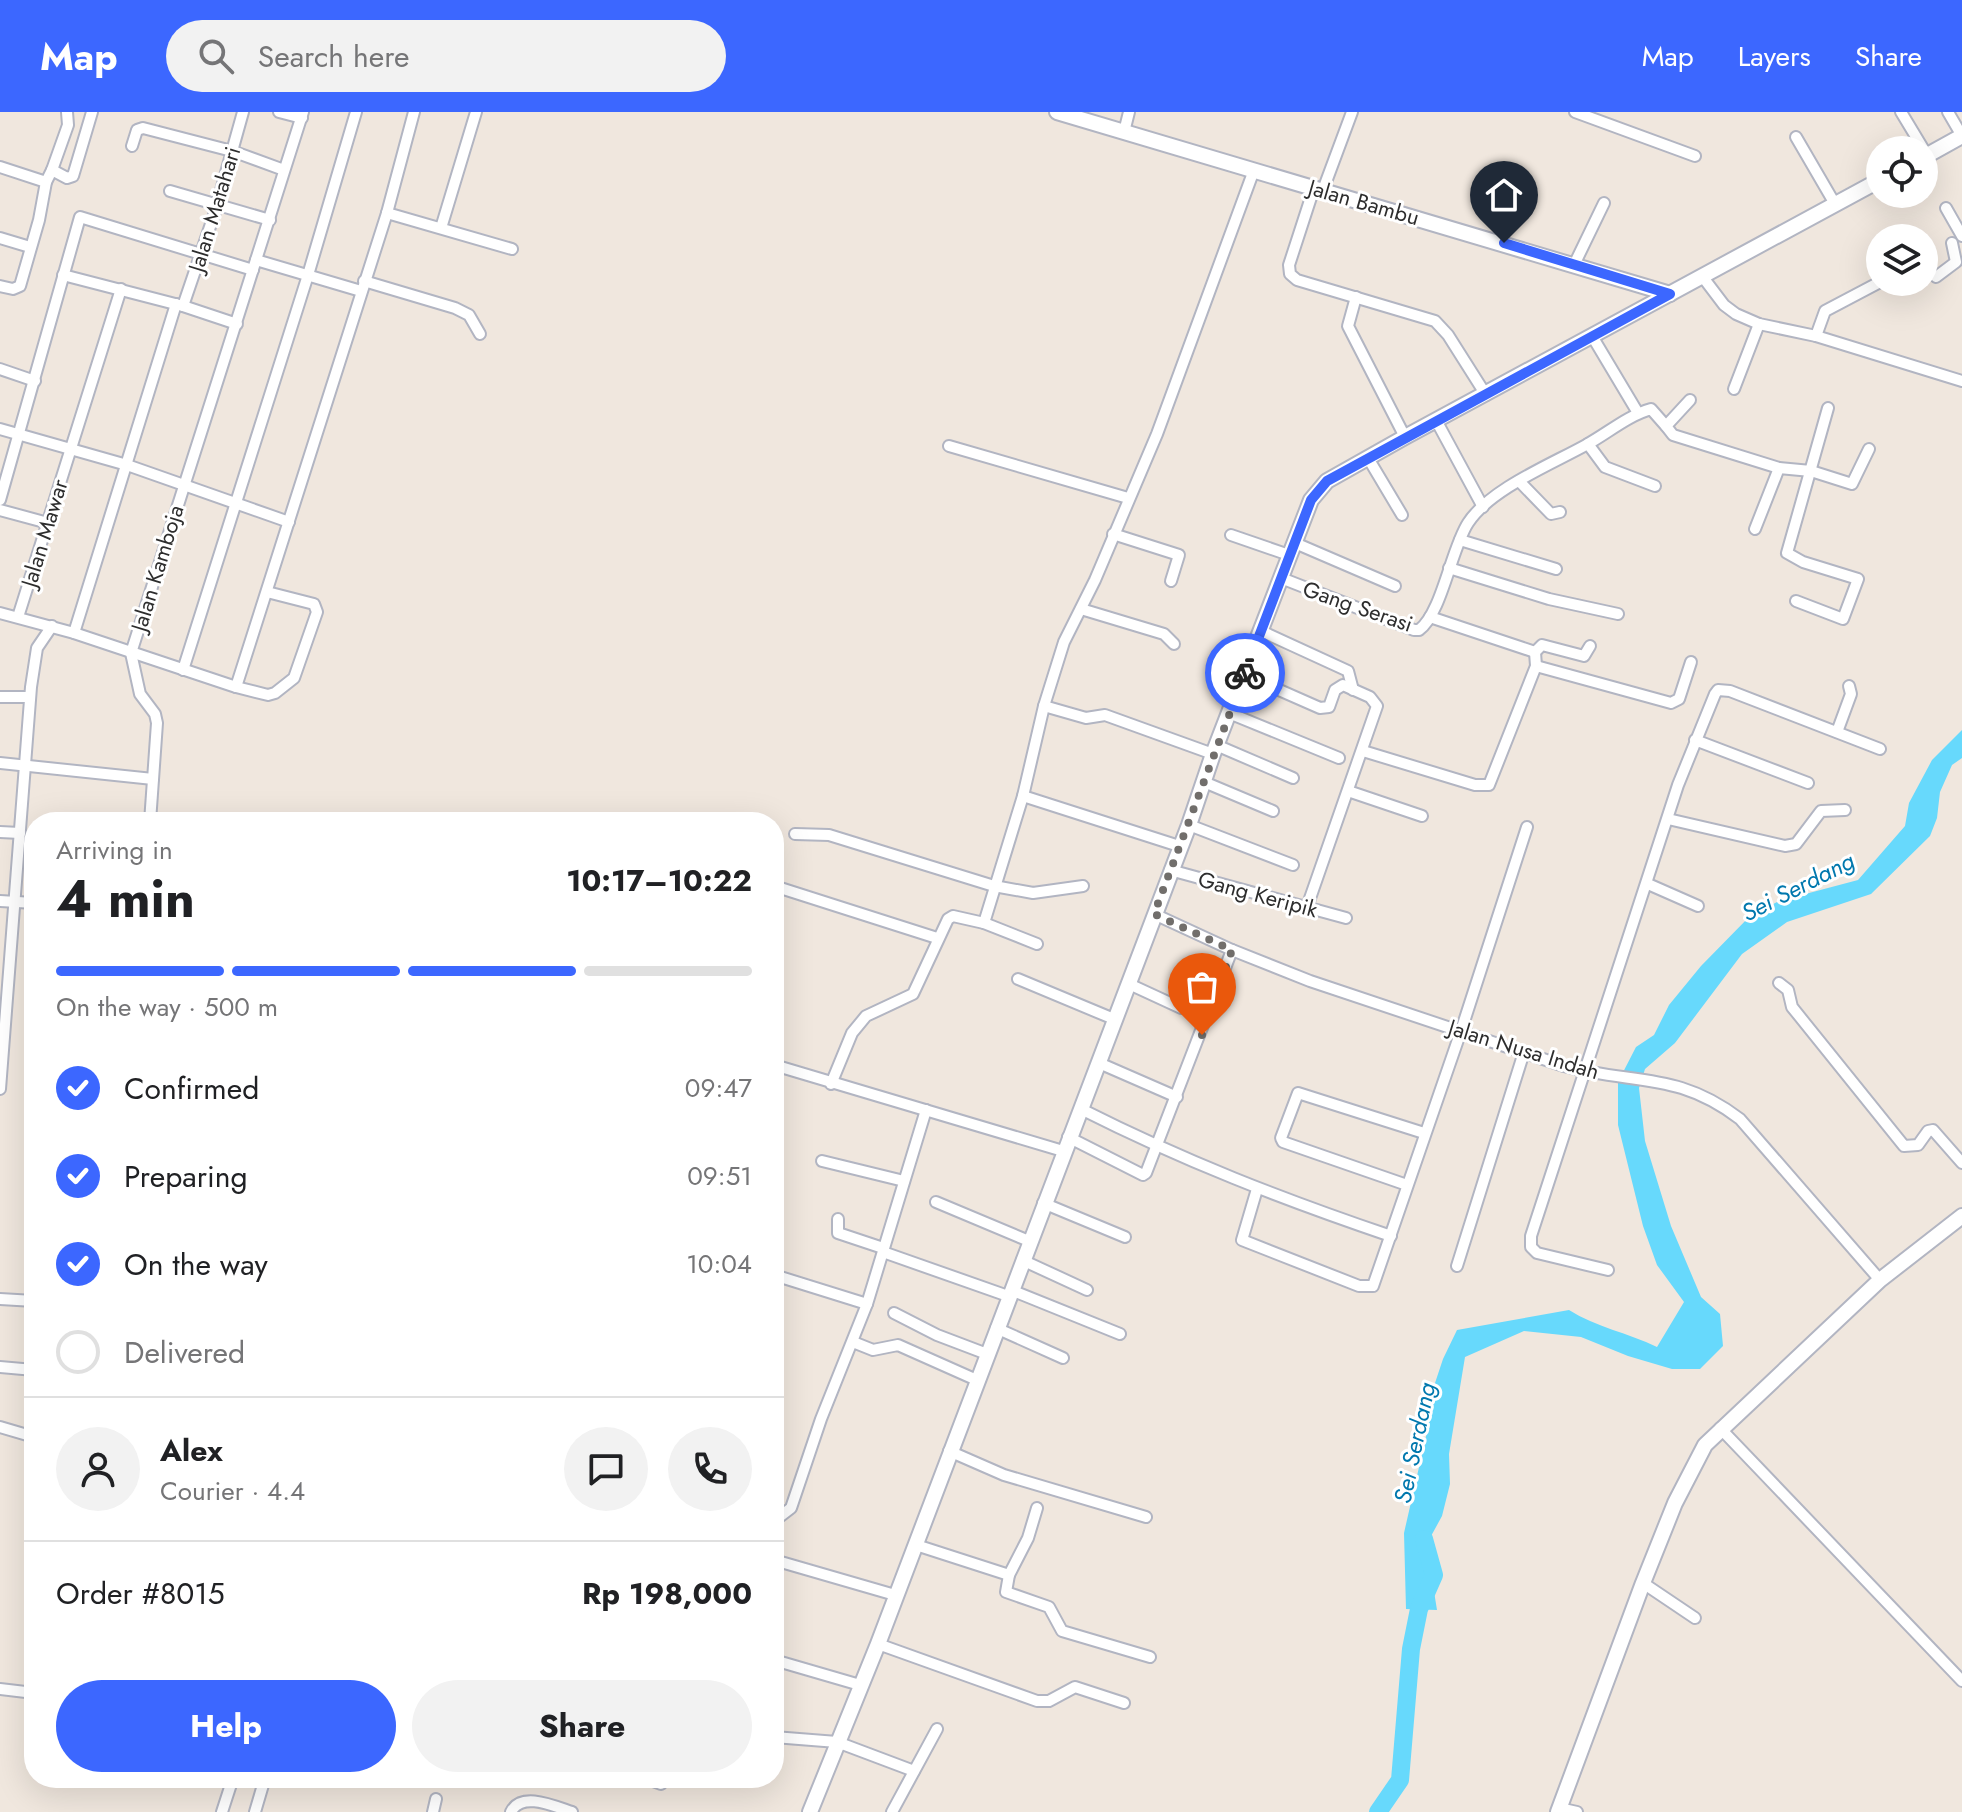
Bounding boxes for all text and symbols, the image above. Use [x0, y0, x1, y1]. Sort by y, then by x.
search box [166, 20, 726, 92]
text: Map [40, 29, 118, 84]
icon: search [194, 34, 238, 78]
text: Search here [258, 35, 410, 78]
text: Map [1642, 36, 1694, 77]
text: Layers [1738, 36, 1811, 77]
text: Share [1855, 36, 1922, 77]
map controls [1866, 136, 1938, 296]
button: locate [1866, 136, 1938, 208]
street label: Jalan Matahari [179, 142, 248, 278]
pin [1470, 161, 1538, 243]
street label: Jalan Bambu [1302, 170, 1423, 233]
icon: home [1482, 173, 1526, 217]
button: layers [1866, 224, 1938, 296]
street label: Jalan Mawar [12, 475, 76, 594]
street label: Jalan Kamboja [122, 501, 191, 638]
street label: Gang Serasi [1299, 572, 1417, 640]
courier [1205, 633, 1285, 713]
icon: bike [1223, 651, 1267, 695]
text: Arriving in [56, 831, 173, 869]
water label: Sei Serdang [1735, 843, 1860, 930]
text: 10:17–10:22 [566, 859, 752, 902]
text: 4 min [56, 861, 195, 937]
street label: Gang Keripik [1195, 863, 1322, 925]
pin [1168, 953, 1236, 1035]
icon: bag [1180, 965, 1224, 1009]
text: On the way · 500 m [56, 988, 278, 1026]
street label: Jalan Nusa Indah [1442, 1010, 1603, 1087]
icon: check [56, 1066, 100, 1110]
text: Confirmed [124, 1067, 259, 1110]
text: 09:47 [685, 1069, 752, 1107]
icon: check [56, 1154, 100, 1198]
text: Preparing [124, 1155, 248, 1198]
text: 09:51 [687, 1157, 752, 1195]
icon: check [56, 1242, 100, 1286]
text: On the way [124, 1243, 268, 1286]
text: 10:04 [686, 1245, 752, 1283]
text: Delivered [124, 1331, 245, 1374]
water label: Sei Serdang [1385, 1379, 1444, 1507]
button: person [56, 1427, 140, 1511]
button: chat [564, 1427, 648, 1511]
button: phone [668, 1427, 752, 1511]
text: Alex [160, 1429, 223, 1472]
text: Courier · 4.4 [160, 1472, 305, 1510]
text: Order #8015 [56, 1572, 225, 1615]
text: Rp 198,000 [582, 1572, 752, 1615]
button: Help [56, 1680, 396, 1772]
button: Share [412, 1680, 752, 1772]

